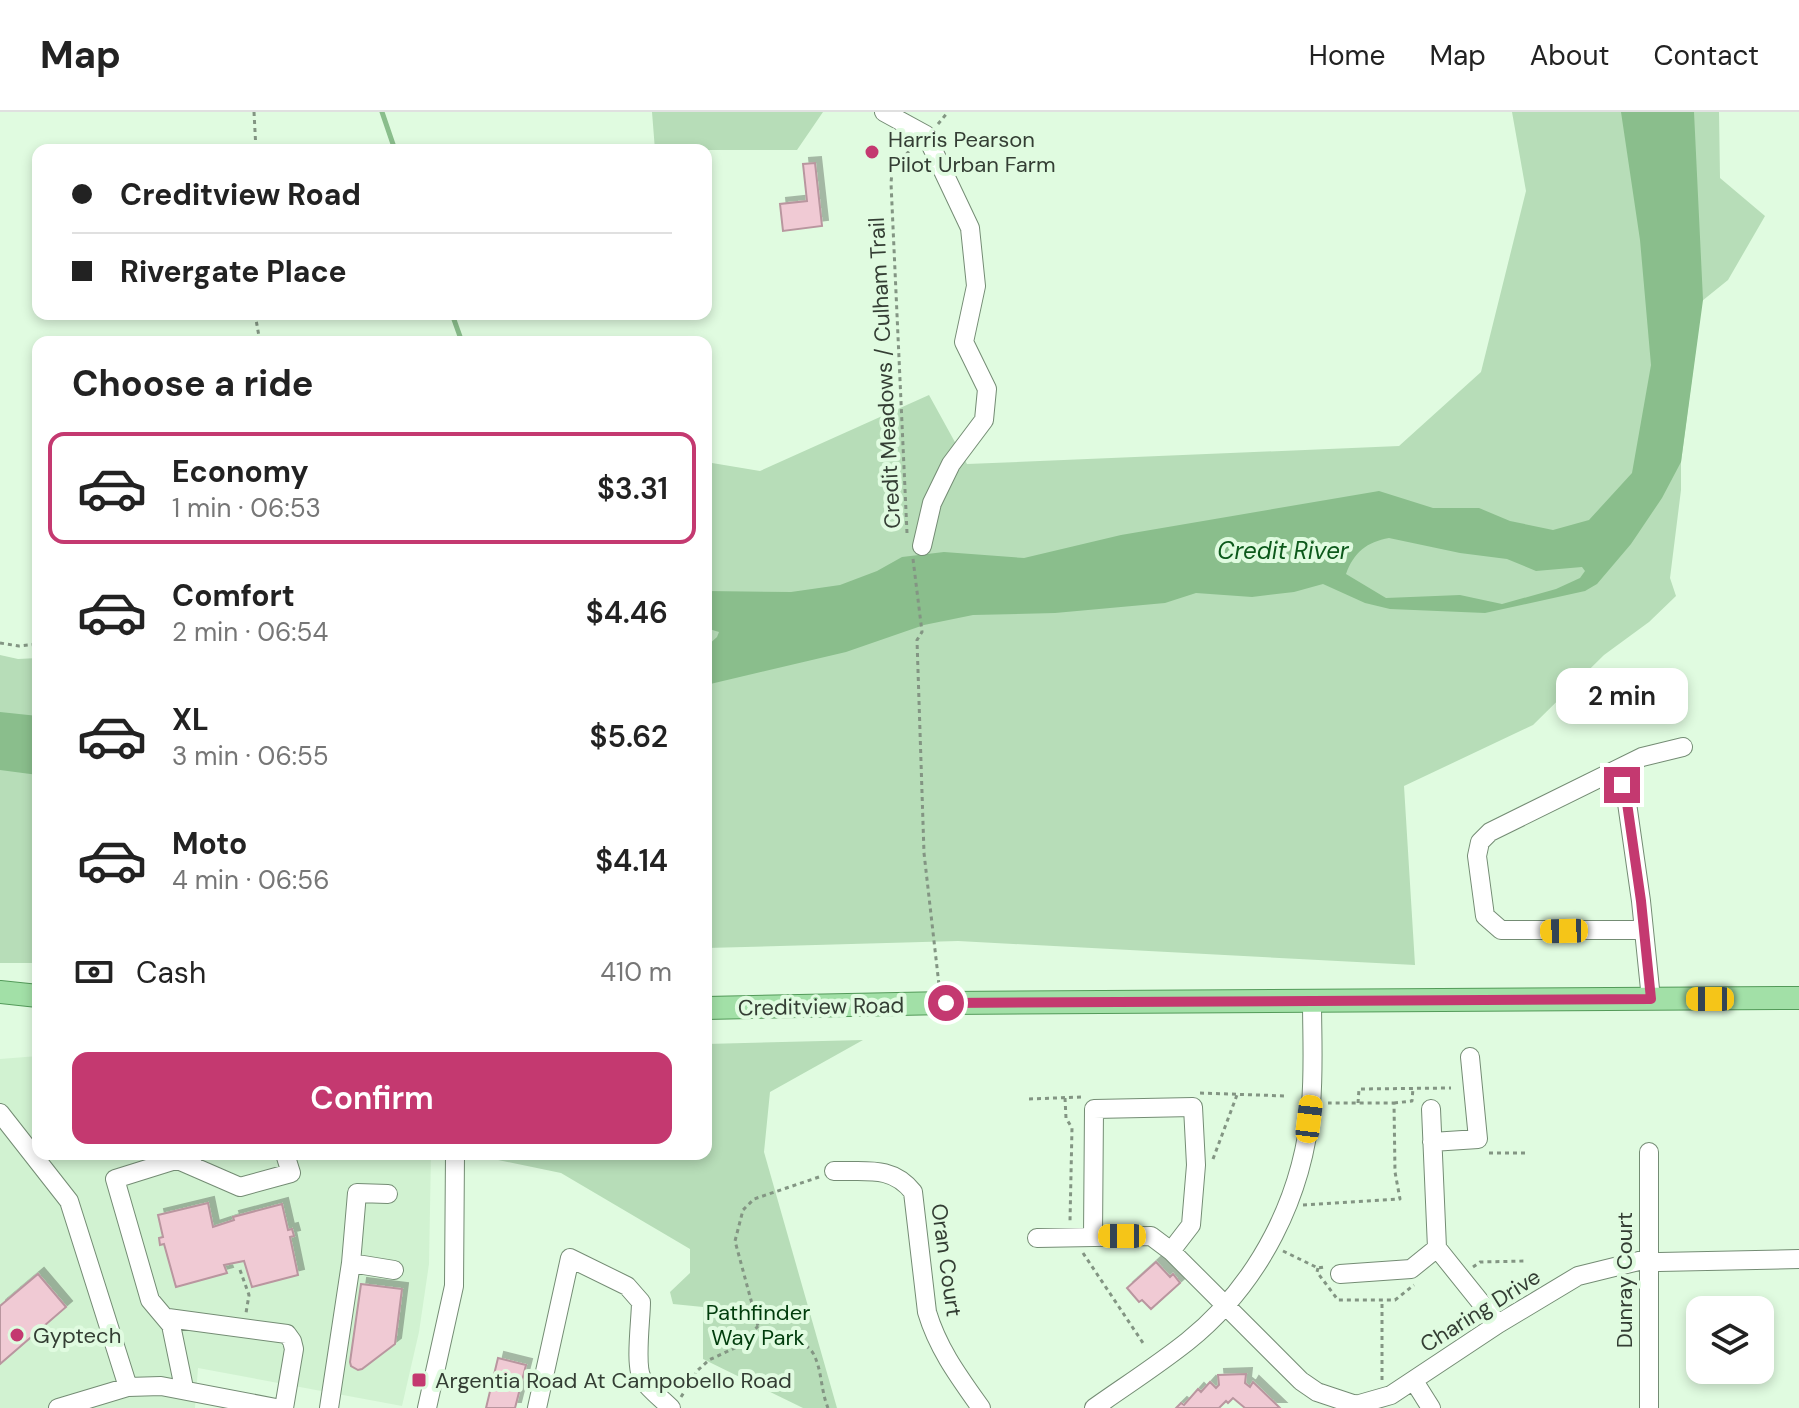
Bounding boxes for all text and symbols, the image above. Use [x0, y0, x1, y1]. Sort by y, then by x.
text: Map [40, 30, 121, 80]
text: Home [1309, 37, 1385, 74]
text: Map [1429, 37, 1486, 74]
text: About [1530, 37, 1609, 74]
text: Contact [1653, 37, 1759, 74]
place label: Harris Pearson Pilot Urban Farm [888, 125, 1056, 179]
marker: Harris Pearson Pilot Urban Farm [863, 143, 881, 161]
text: Creditview Road [120, 175, 361, 214]
street label: Credit Meadows / Culham Trail [862, 217, 907, 529]
text: Rivergate Place [120, 252, 347, 291]
text: Choose a ride [72, 360, 313, 407]
icon: car [76, 452, 148, 524]
text: Economy [172, 452, 309, 491]
text: $3.31 [597, 469, 668, 508]
text: 1 min · 06:53 [172, 491, 321, 525]
water label: Credit River [1217, 535, 1350, 566]
icon: car [76, 576, 148, 648]
text: Comfort [172, 576, 295, 615]
text: $4.46 [586, 593, 668, 632]
text: 2 min · 06:54 [172, 615, 328, 649]
callout: 2 min [1556, 669, 1688, 725]
text: 2 min [1588, 679, 1656, 713]
icon: car [76, 700, 148, 772]
text: XL [172, 700, 209, 739]
text: $5.62 [590, 717, 668, 756]
text: 3 min · 06:55 [172, 739, 329, 773]
route end [1604, 767, 1640, 803]
icon: car [76, 824, 148, 896]
text: Moto [172, 824, 247, 863]
text: $4.14 [595, 841, 668, 880]
text: 4 min · 06:56 [172, 863, 330, 897]
car [1540, 919, 1588, 943]
icon: cash [72, 950, 116, 994]
text: Cash [136, 953, 206, 992]
text: 410 m [600, 955, 672, 989]
route start [928, 985, 964, 1021]
car [1686, 987, 1734, 1011]
street label: Creditview Road [738, 991, 904, 1022]
button: Confirm [72, 1052, 672, 1144]
car [1294, 1094, 1324, 1144]
street label: Oran Court [924, 1202, 969, 1318]
street label: Dunray Court [1610, 1212, 1639, 1348]
car [1098, 1224, 1146, 1248]
street label: Charing Drive [1415, 1262, 1546, 1359]
map controls [1686, 1296, 1774, 1384]
button: layers [1686, 1296, 1774, 1384]
park label: Pathfinder Way Park [706, 1298, 810, 1352]
place label: Gyptech [33, 1321, 121, 1350]
marker: Gyptech [8, 1326, 26, 1344]
place label: Argentia Road At Campobello Road [435, 1366, 792, 1395]
marker: Argentia Road At Campobello Road [410, 1371, 428, 1389]

